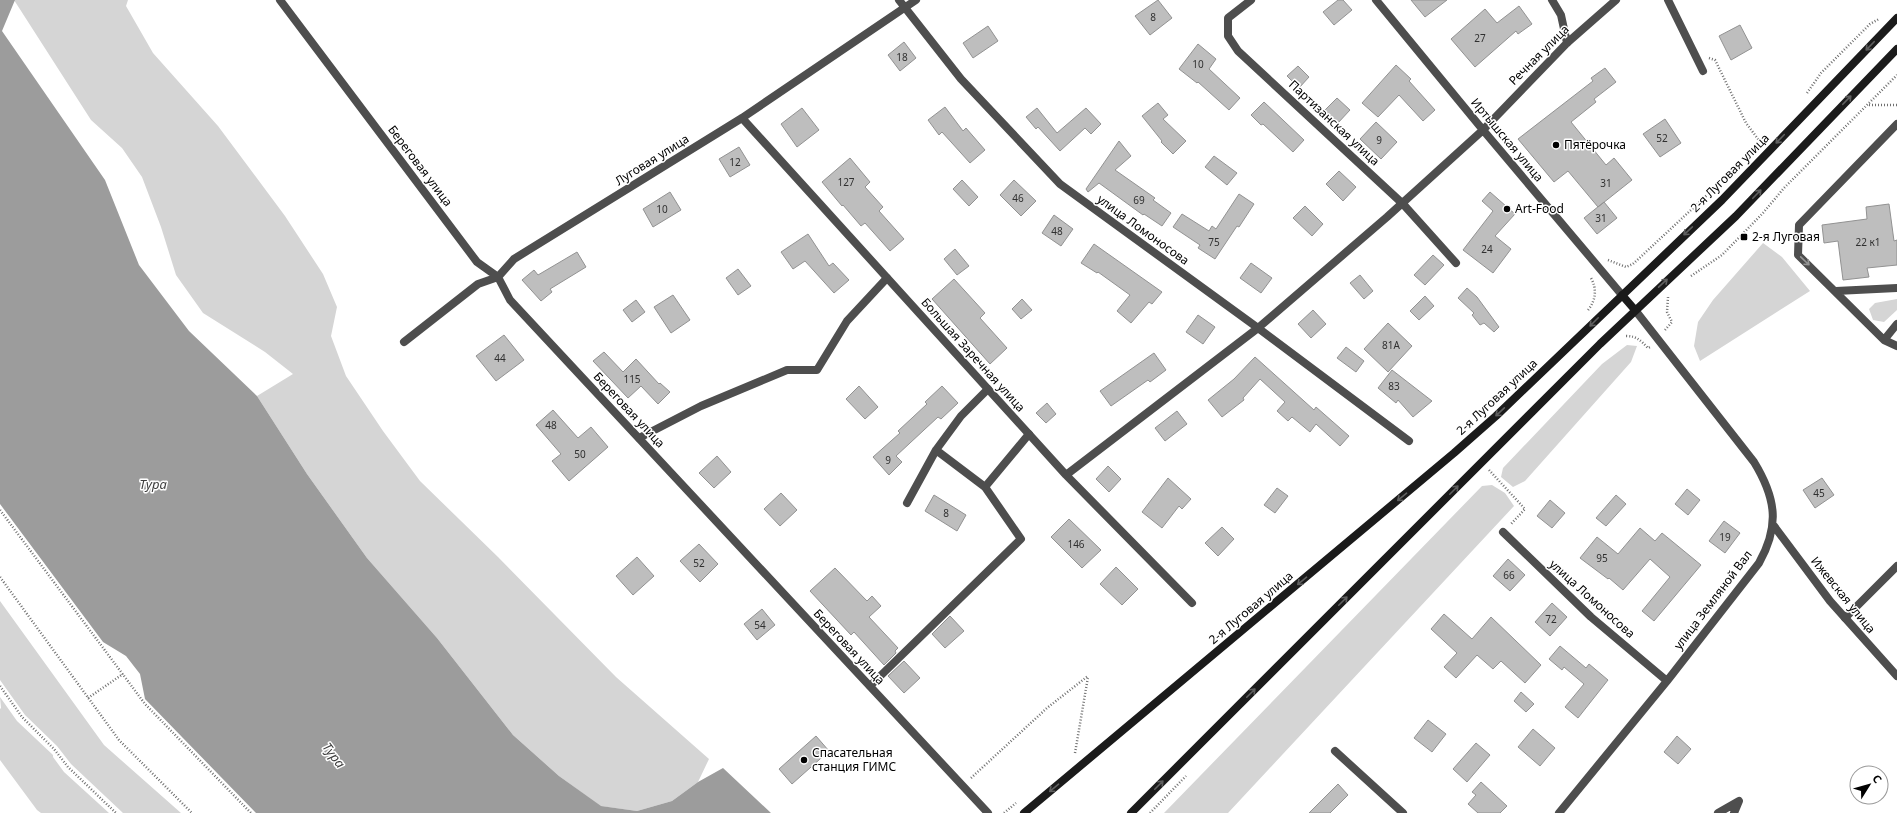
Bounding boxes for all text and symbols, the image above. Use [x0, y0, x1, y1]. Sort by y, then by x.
house number: 8 [1150, 10, 1156, 24]
street label: Речная улица [1505, 21, 1573, 89]
house number: 27 [1474, 31, 1486, 45]
one-way arrow [1865, 41, 1875, 51]
house number: 18 [896, 50, 908, 64]
house number: 10 [1192, 57, 1204, 71]
street label: Партизанская улица [1285, 76, 1383, 169]
street label: Иртышская улица [1467, 94, 1547, 185]
one-way arrow [1842, 95, 1852, 105]
street label: Береговая улица [384, 122, 457, 210]
street label: Луговая улица [612, 130, 692, 189]
street label: 2-я Луговая улица [1687, 130, 1773, 216]
house number: 52 [1656, 131, 1668, 145]
house number: 9 [1376, 133, 1382, 147]
one-way arrow [1775, 134, 1785, 144]
place label: Пятёрочка [1564, 136, 1626, 153]
marker: Пятёрочка [1551, 140, 1561, 150]
house number: 12 [729, 155, 741, 169]
house number: 127 [837, 175, 855, 189]
house number: 31 [1600, 176, 1612, 190]
one-way arrow [1752, 189, 1762, 199]
street label: улица Ломоносова [1094, 190, 1193, 269]
house number: 46 [1012, 191, 1024, 205]
house number: 69 [1133, 193, 1145, 207]
place label: Art-Food [1515, 200, 1564, 217]
house number: 10 [656, 202, 668, 216]
marker: Art-Food [1502, 204, 1512, 214]
house number: 31 [1595, 211, 1607, 225]
house number: 48 [1051, 224, 1063, 238]
one-way arrow [1683, 227, 1693, 236]
place label: 2-я Луговая [1752, 228, 1820, 245]
marker: 2-я Луговая [1739, 232, 1749, 242]
house number: 75 [1208, 235, 1220, 249]
house number: 22 к1 [1855, 235, 1881, 249]
house number: 24 [1481, 242, 1493, 256]
one-way arrow [1800, 256, 1810, 266]
one-way arrow [1658, 279, 1668, 288]
street label: Большая Заречная улица [918, 294, 1029, 415]
one-way arrow [1589, 317, 1599, 327]
house number: 81А [1382, 338, 1401, 352]
house number: 44 [494, 351, 506, 365]
street label: 2-я Луговая улица [1452, 355, 1541, 439]
street label: Береговая улица [590, 368, 669, 451]
house number: 115 [623, 372, 641, 386]
house number: 83 [1388, 379, 1400, 393]
one-way arrow [1495, 407, 1505, 417]
house number: 48 [545, 418, 557, 432]
house number: 50 [574, 447, 586, 461]
house number: 9 [885, 453, 891, 467]
water label: Тура [139, 475, 167, 493]
one-way arrow [1449, 485, 1459, 495]
house number: 45 [1813, 486, 1825, 500]
one-way arrow [1396, 493, 1407, 502]
house number: 8 [943, 506, 949, 520]
house number: 19 [1719, 530, 1731, 544]
house number: 146 [1067, 537, 1085, 551]
street label: улица Земляной Вал [1670, 546, 1756, 653]
house number: 95 [1596, 551, 1608, 565]
street label: Ижевская улица [1807, 553, 1880, 637]
house number: 52 [693, 556, 705, 570]
street label: улица Ломоносова [1546, 556, 1639, 642]
street label: 2-я Луговая улица [1205, 567, 1296, 648]
house number: 66 [1503, 568, 1515, 582]
one-way arrow [1297, 576, 1307, 585]
one-way arrow [1338, 596, 1348, 606]
street label: Береговая улица [810, 605, 889, 688]
house number: 72 [1545, 612, 1557, 626]
house number: 54 [754, 618, 766, 632]
one-way arrow [1246, 688, 1256, 698]
water label: Тура [318, 739, 350, 772]
place label: Спасательная станция ГИМС [812, 744, 896, 775]
marker: Спасательная станция ГИМС [799, 755, 809, 765]
north arrow [1849, 765, 1889, 805]
text: С [1869, 771, 1886, 786]
one-way arrow [1154, 780, 1164, 790]
one-way arrow [1049, 784, 1060, 793]

